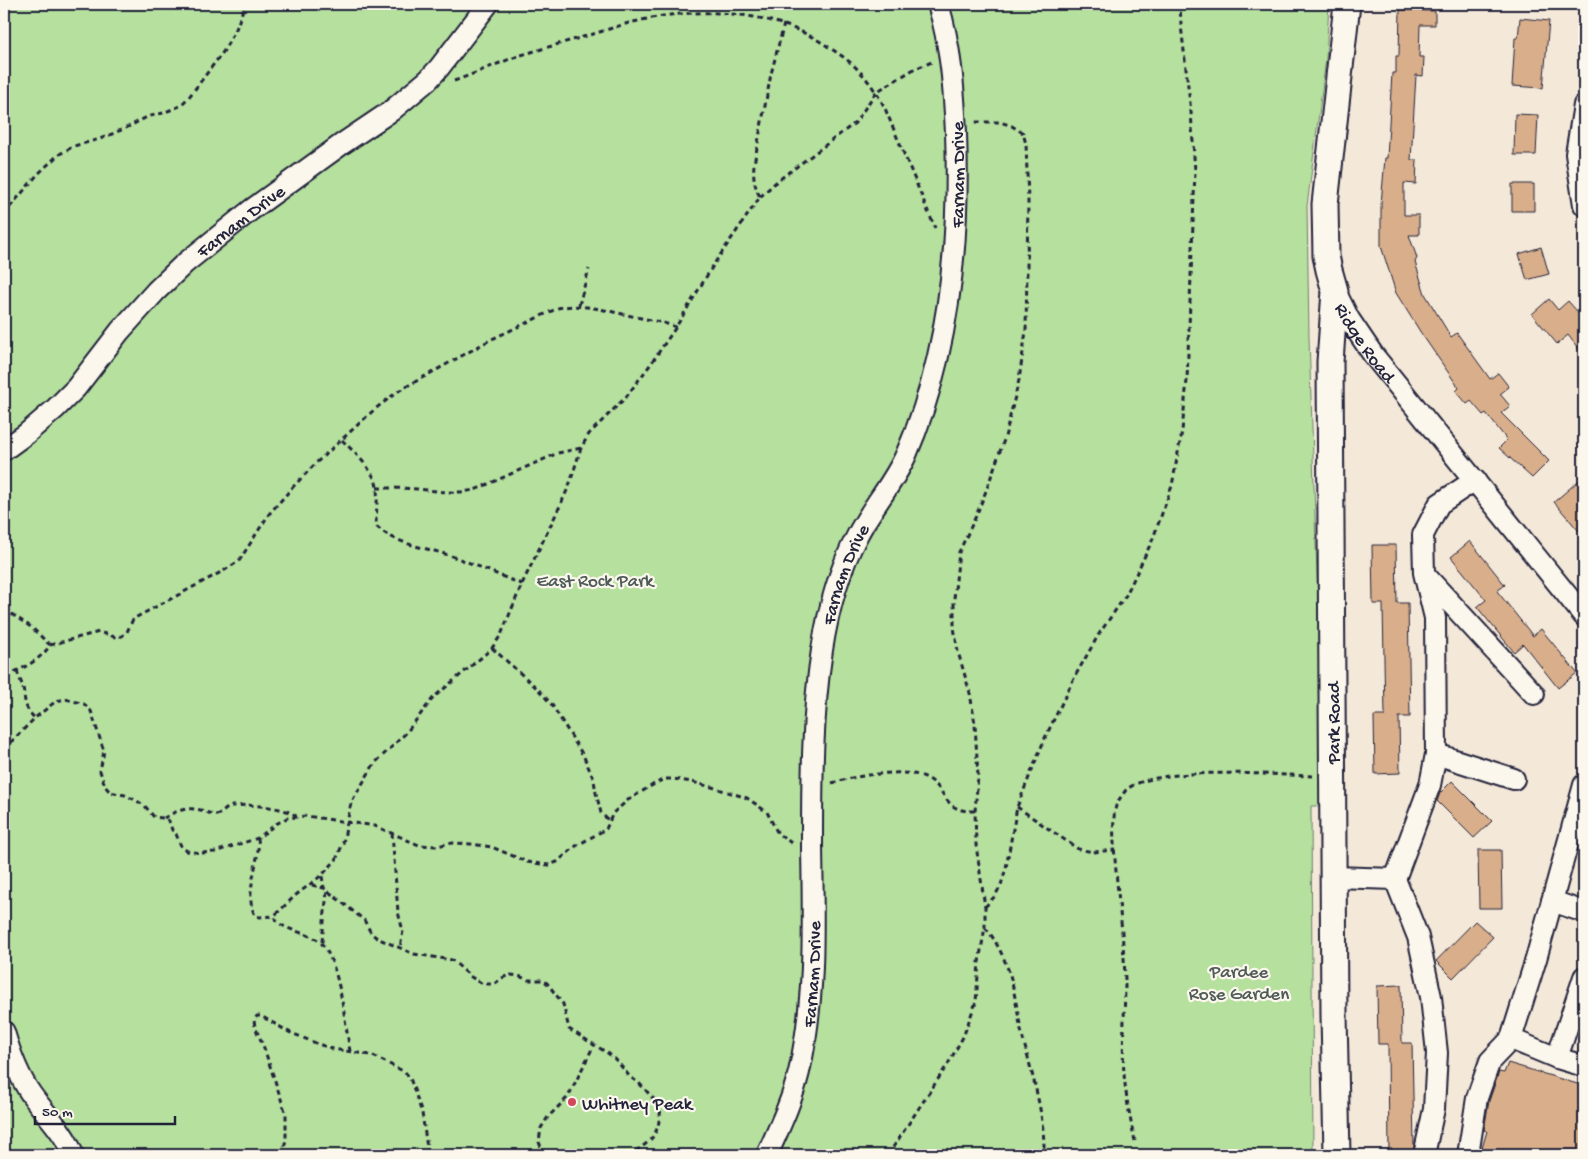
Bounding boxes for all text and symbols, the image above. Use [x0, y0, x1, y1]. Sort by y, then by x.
street label: Farnam Drive [947, 121, 972, 229]
street label: Farnam Drive [192, 181, 291, 265]
street label: Ridge Road [1328, 300, 1400, 390]
street label: Farnam Drive [819, 521, 876, 628]
park label: East Rock Park [536, 571, 655, 594]
street label: Park Road [1324, 680, 1347, 765]
street label: Farnam Drive [799, 921, 828, 1030]
park label: Pardee Rose Garden [1189, 962, 1289, 1007]
scale bar [35, 1094, 175, 1126]
place label: Whitney Peak [582, 1094, 694, 1117]
marker: Whitney Peak [566, 1096, 578, 1108]
text: 50 m [42, 1104, 73, 1122]

